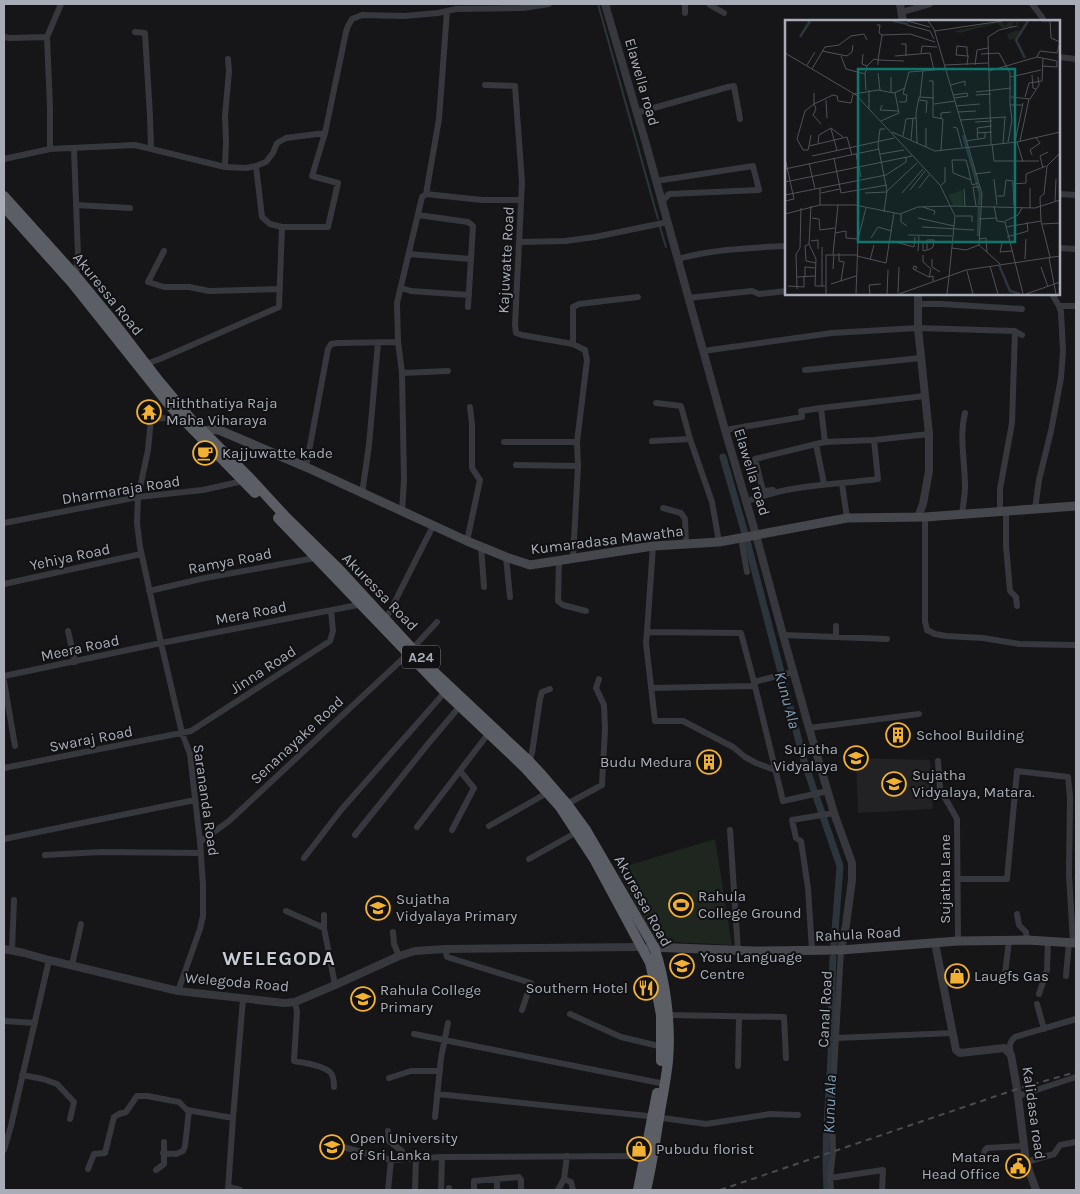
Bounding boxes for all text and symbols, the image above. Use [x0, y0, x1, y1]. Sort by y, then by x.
inset map [785, 20, 1060, 295]
street label: Elawella road [621, 36, 663, 128]
street label: Kajuwatte Road [494, 206, 518, 314]
street label: Akuressa Road [69, 249, 147, 339]
place label: Hiththatiya Raja Maha Viharaya [166, 394, 277, 429]
temple icon: Hiththatiya Raja Maha Viharaya [136, 399, 162, 425]
street label: Elawella road [730, 426, 774, 518]
cafe icon: Kajjuwatte kade [192, 440, 218, 466]
place label: Kajjuwatte kade [222, 444, 333, 462]
street label: Dharmaraja Road [61, 472, 181, 508]
street label: Kumaradasa Mawatha [529, 522, 685, 558]
street label: Yehiya Road [28, 540, 112, 574]
street label: Ramya Road [187, 544, 273, 578]
street label: Akuressa Road [338, 549, 422, 635]
street label: Mera Road [214, 597, 288, 629]
street label: Meera Road [39, 631, 121, 665]
street label: Jinna Road [227, 642, 299, 698]
road number: A24 [402, 646, 440, 669]
water label: Kunu Ala [771, 669, 804, 731]
street label: Senanayake Road [247, 692, 347, 788]
street label: Swaraj Road [48, 722, 134, 756]
building icon: School Building [885, 722, 911, 748]
place label: School Building [916, 726, 1025, 744]
place label: Sujatha Vidyalaya [773, 740, 838, 775]
street label: Sarananda Road [189, 743, 223, 857]
school or university icon: Sujatha Vidyalaya [843, 745, 869, 771]
building icon: Budu Medura [696, 749, 722, 775]
place label: Budu Medura [600, 753, 692, 771]
place label: Sujatha Vidyalaya, Matara. [912, 766, 1035, 801]
school or university icon: Sujatha Vidyalaya, Matara. [881, 771, 907, 797]
street label: Sujatha Lane [936, 834, 954, 924]
street label: Akuressa Road [611, 852, 675, 950]
place label: Rahula College Ground [698, 887, 802, 922]
place label: Sujatha Vidyalaya Primary [396, 890, 517, 925]
sports icon: Rahula College Ground [668, 892, 694, 918]
school or university icon: Sujatha Vidyalaya Primary [365, 895, 391, 921]
street label: Rahula Road [815, 923, 901, 945]
district label: WELEGODA [222, 947, 336, 970]
place label: Yosu Language Centre [700, 948, 802, 983]
school or university icon: Yosu Language Centre [669, 953, 695, 979]
shop icon: Laugfs Gas [944, 963, 970, 989]
place label: Laugfs Gas [974, 967, 1049, 985]
street label: Welegoda Road [184, 968, 290, 996]
street label: Canal Road [814, 970, 836, 1048]
restaurant icon: Southern Hotel [633, 975, 659, 1001]
place label: Southern Hotel [525, 979, 628, 997]
place label: Rahula College Primary [380, 981, 481, 1016]
school or university icon: Rahula College Primary [350, 986, 376, 1012]
street label: Kalidasa road [1019, 1065, 1049, 1161]
water label: Kunu Ala [819, 1074, 840, 1134]
place label: Open University of Sri Lanka [350, 1129, 458, 1164]
school or university icon: Open University of Sri Lanka [319, 1134, 345, 1160]
shop icon: Pubudu florist [626, 1136, 652, 1162]
place label: Pubudu florist [656, 1140, 754, 1158]
place label: Matara Head Office [922, 1148, 1000, 1183]
public building icon: Matara Head Office [1005, 1153, 1031, 1179]

